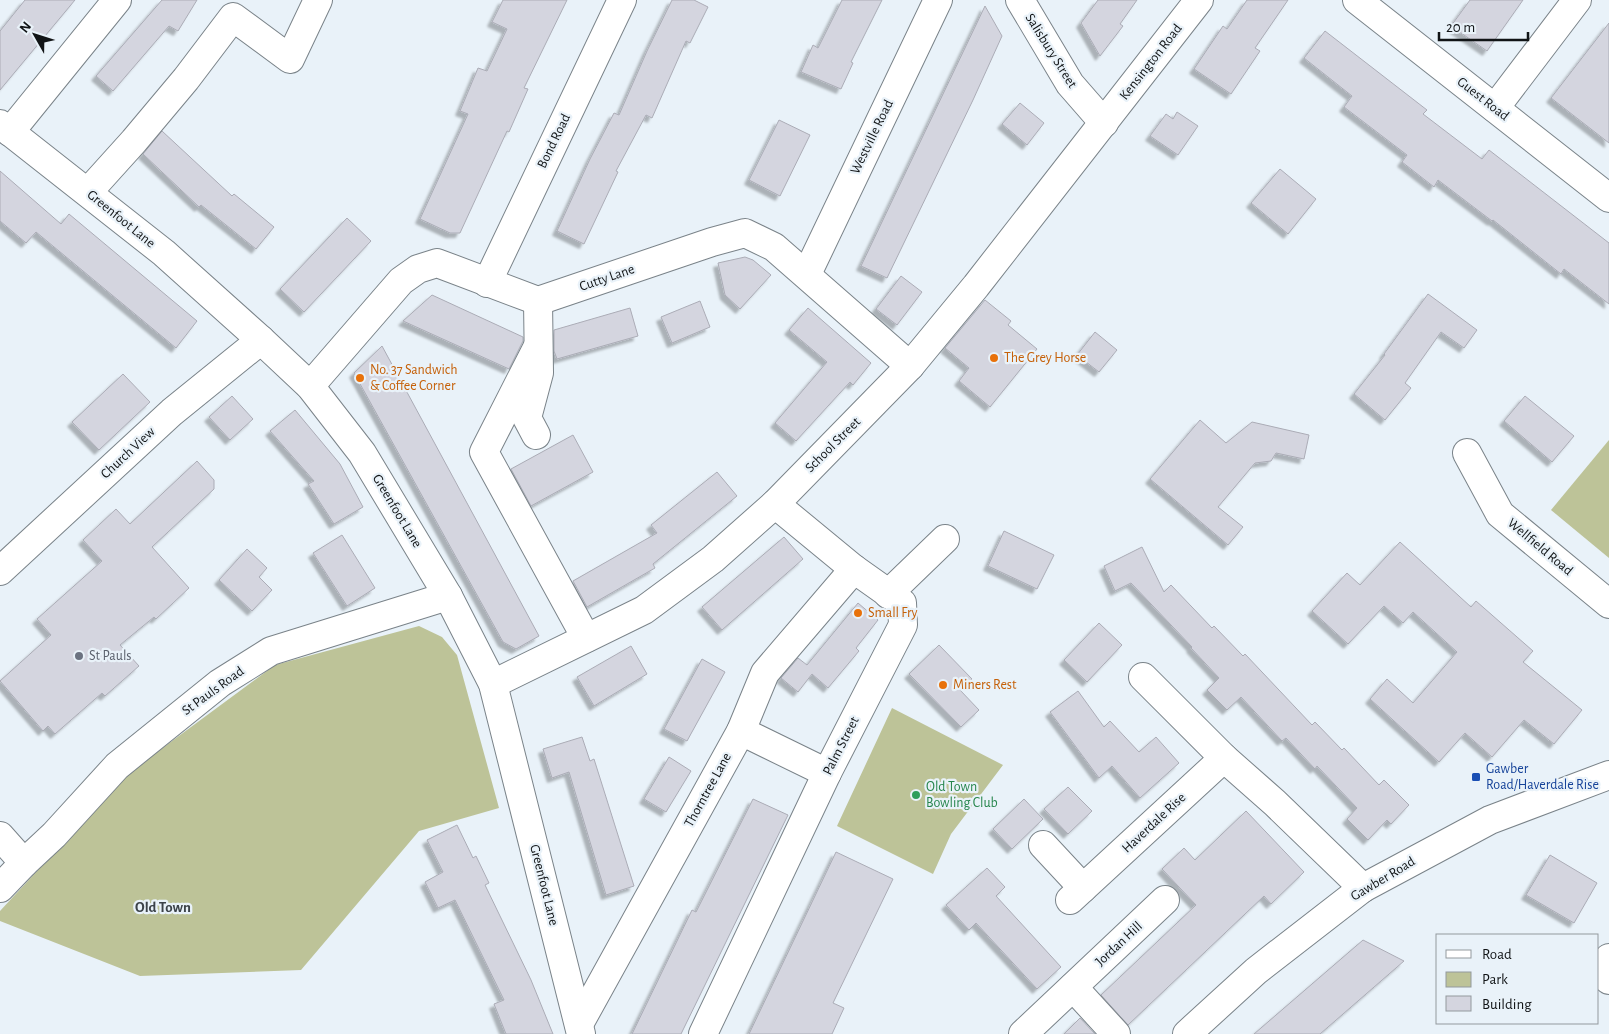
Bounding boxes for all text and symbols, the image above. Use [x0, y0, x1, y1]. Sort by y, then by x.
north arrow [10, 10, 60, 60]
scale bar [1439, 10, 1528, 42]
street label: Salisbury Street [1023, 11, 1080, 91]
text: N [17, 19, 34, 36]
text: 20 m [1446, 20, 1475, 35]
street label: Kensington Road [1117, 21, 1185, 103]
street label: Guest Road [1454, 75, 1512, 123]
street label: Westville Road [848, 98, 896, 176]
street label: Bond Road [535, 112, 573, 170]
street label: Greenfoot Lane [84, 187, 158, 251]
street label: Cutty Lane [578, 262, 636, 294]
place label: The Grey Horse [1004, 351, 1086, 365]
marker: The Grey Horse [988, 352, 1000, 364]
place label: No. 37 Sandwich & Coffee Corner [370, 363, 458, 393]
marker: No. 37 Sandwich & Coffee Corner [354, 372, 366, 384]
street label: School Street [803, 414, 864, 475]
street label: Church View [98, 424, 158, 481]
street label: Greenfoot Lane [370, 472, 424, 550]
street label: Wellfield Road [1505, 516, 1575, 578]
place label: Small Fry [868, 606, 918, 620]
marker: Small Fry [852, 607, 864, 619]
place label: St Pauls [89, 649, 132, 663]
marker: St Pauls [73, 650, 85, 662]
street label: St Pauls Road [179, 664, 247, 718]
place label: Miners Rest [953, 678, 1017, 692]
marker: Miners Rest [937, 679, 949, 691]
street label: Palm Street [820, 714, 862, 777]
street label: Thorntree Lane [682, 751, 734, 829]
place label: Gawber Road/Haverdale Rise [1486, 762, 1599, 792]
marker: Gawber Road/Haverdale Rise [1470, 771, 1482, 783]
place label: Old Town Bowling Club [926, 780, 998, 810]
marker: Old Town Bowling Club [910, 789, 922, 801]
street label: Haverdale Rise [1120, 790, 1188, 856]
street label: Greenfoot Lane [527, 843, 561, 927]
street label: Gawber Road [1348, 854, 1418, 904]
district label: Old Town [135, 900, 191, 915]
street label: Jordan Hill [1093, 919, 1145, 969]
legend [1436, 934, 1599, 1024]
text: Road [1482, 947, 1512, 962]
text: Park [1482, 972, 1508, 987]
text: Building [1482, 997, 1532, 1012]

